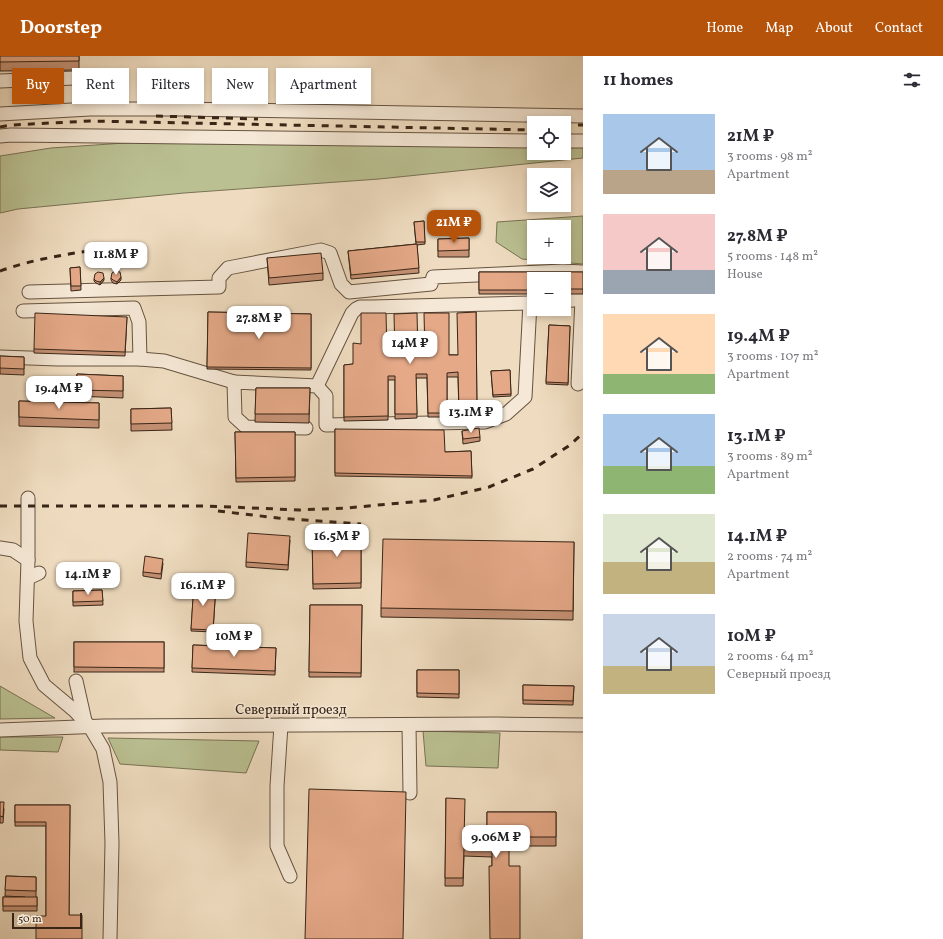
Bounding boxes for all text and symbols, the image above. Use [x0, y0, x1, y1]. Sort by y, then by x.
text: Doorstep [20, 15, 102, 41]
text: Home [706, 19, 743, 38]
text: Map [765, 19, 793, 38]
text: About [815, 19, 853, 38]
text: Contact [875, 19, 923, 38]
chip: Buy [12, 68, 64, 104]
chip: Rent [72, 68, 129, 104]
chip: Filters [137, 68, 204, 104]
chip: New [212, 68, 268, 104]
chip: Apartment [276, 68, 371, 104]
text: 11 homes [603, 69, 673, 92]
icon: filters [901, 69, 923, 91]
map controls [527, 116, 571, 316]
button: locate [527, 116, 571, 160]
text: 21M ₽ [727, 125, 774, 148]
icon: home [635, 130, 683, 178]
text: 3 rooms · 98 m² [727, 148, 813, 166]
text: Apartment [727, 166, 790, 184]
button: layers [527, 168, 571, 212]
pin: 21M ₽ [426, 210, 482, 244]
text: 21M ₽ [436, 214, 472, 232]
button: + [527, 220, 571, 264]
text: 27.8M ₽ [727, 225, 788, 248]
icon: home [635, 230, 683, 278]
pin: 11.8M ₽ [79, 242, 153, 276]
text: 11.8M ₽ [93, 246, 139, 264]
text: 5 rooms · 148 m² [727, 248, 818, 266]
text: House [727, 266, 763, 284]
button: − [527, 272, 571, 316]
pin: 27.8M ₽ [222, 306, 296, 340]
text: 27.8M ₽ [236, 310, 282, 328]
text: 19.4M ₽ [727, 325, 790, 348]
icon: home [635, 330, 683, 378]
pin: 14M ₽ [382, 331, 438, 365]
text: 14M ₽ [391, 335, 429, 353]
text: 3 rooms · 107 m² [727, 348, 818, 366]
text: Apartment [727, 366, 790, 384]
pin: 19.4M ₽ [22, 376, 96, 410]
text: 19.4M ₽ [35, 380, 83, 398]
pin: 13.1M ₽ [434, 400, 508, 434]
text: 13.1M ₽ [449, 404, 493, 422]
text: 13.1M ₽ [727, 425, 786, 448]
icon: home [635, 430, 683, 478]
text: 3 rooms · 89 m² [727, 448, 813, 466]
text: Apartment [727, 466, 790, 484]
pin: 16.5M ₽ [300, 524, 374, 558]
text: 14.1M ₽ [727, 525, 787, 548]
text: 16.5M ₽ [314, 528, 360, 546]
icon: home [635, 530, 683, 578]
text: 2 rooms · 74 m² [727, 548, 812, 566]
pin: 14.1M ₽ [51, 562, 125, 596]
text: 14.1M ₽ [65, 566, 111, 584]
text: Apartment [727, 566, 790, 584]
pin: 16.1M ₽ [166, 573, 240, 607]
text: 16.1M ₽ [180, 577, 226, 595]
pin: 10M ₽ [206, 624, 262, 658]
text: 10M ₽ [727, 625, 776, 648]
text: 10M ₽ [215, 628, 253, 646]
icon: home [635, 630, 683, 678]
text: 2 rooms · 64 m² [727, 648, 814, 666]
text: Северный проезд [727, 666, 831, 684]
street label: Северный проезд [235, 701, 347, 720]
pin: 9.06M ₽ [459, 825, 533, 859]
text: 9.06M ₽ [471, 829, 521, 847]
scale bar [12, 911, 82, 930]
text: 50 m [18, 912, 42, 927]

